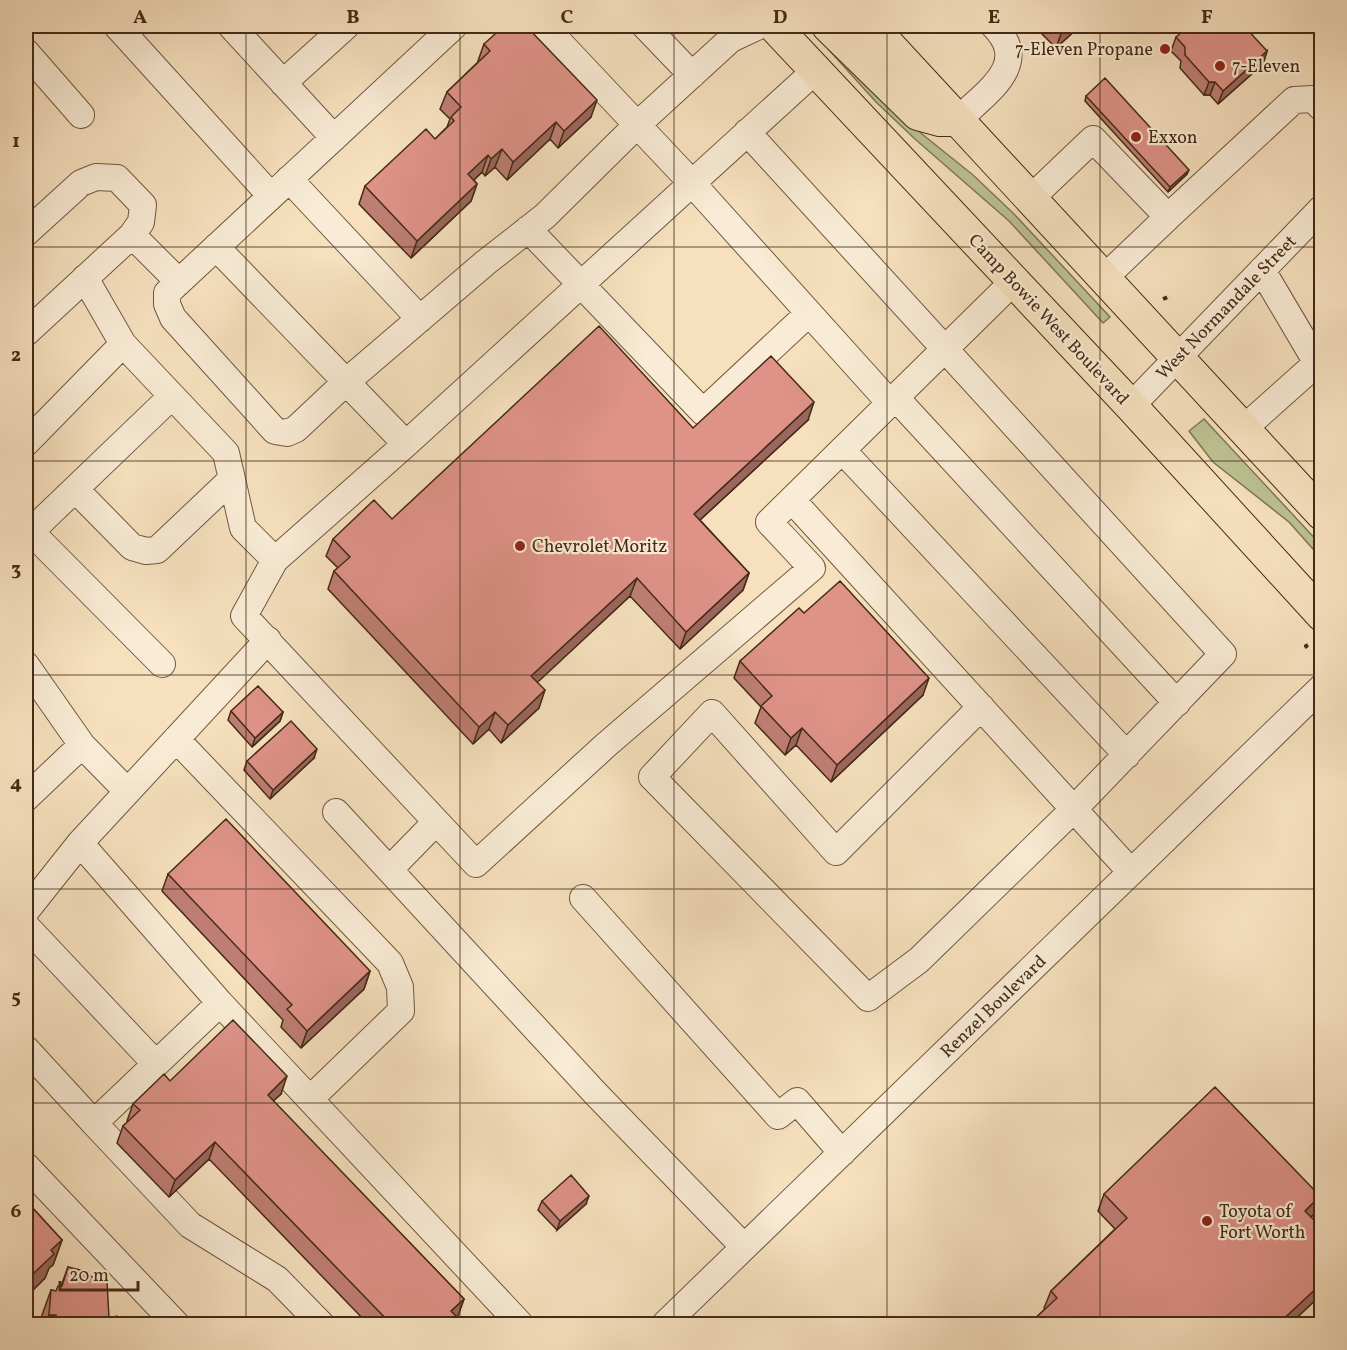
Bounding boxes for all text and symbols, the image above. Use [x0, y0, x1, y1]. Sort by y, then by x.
text: A [133, 4, 147, 32]
text: B [346, 4, 360, 32]
text: C [561, 4, 574, 32]
text: D [773, 4, 787, 32]
text: E [988, 4, 1000, 32]
text: F [1201, 4, 1213, 32]
place label: 7-Eleven Propane [1015, 38, 1153, 63]
marker: 7-Eleven Propane [1158, 42, 1172, 56]
place label: 7-Eleven [1232, 55, 1300, 80]
marker: 7-Eleven [1213, 59, 1227, 73]
place label: Exxon [1148, 126, 1198, 151]
text: 1 [12, 128, 20, 156]
marker: Exxon [1129, 130, 1143, 144]
street label: Camp Bowie West Boulevard [962, 229, 1134, 411]
street label: West Normandale Street [1151, 230, 1303, 386]
text: 2 [11, 342, 21, 370]
place label: Chevrolet Moritz [532, 535, 667, 560]
marker: Chevrolet Moritz [513, 539, 527, 553]
text: 3 [11, 556, 21, 584]
text: 4 [10, 770, 22, 798]
street label: Renzel Boulevard [936, 950, 1053, 1064]
text: 5 [11, 984, 21, 1012]
text: 6 [11, 1198, 22, 1226]
place label: Toyota of Fort Worth [1219, 1200, 1306, 1246]
marker: Toyota of Fort Worth [1200, 1214, 1214, 1228]
scale bar [60, 1254, 138, 1292]
text: 20 m [69, 1264, 109, 1289]

